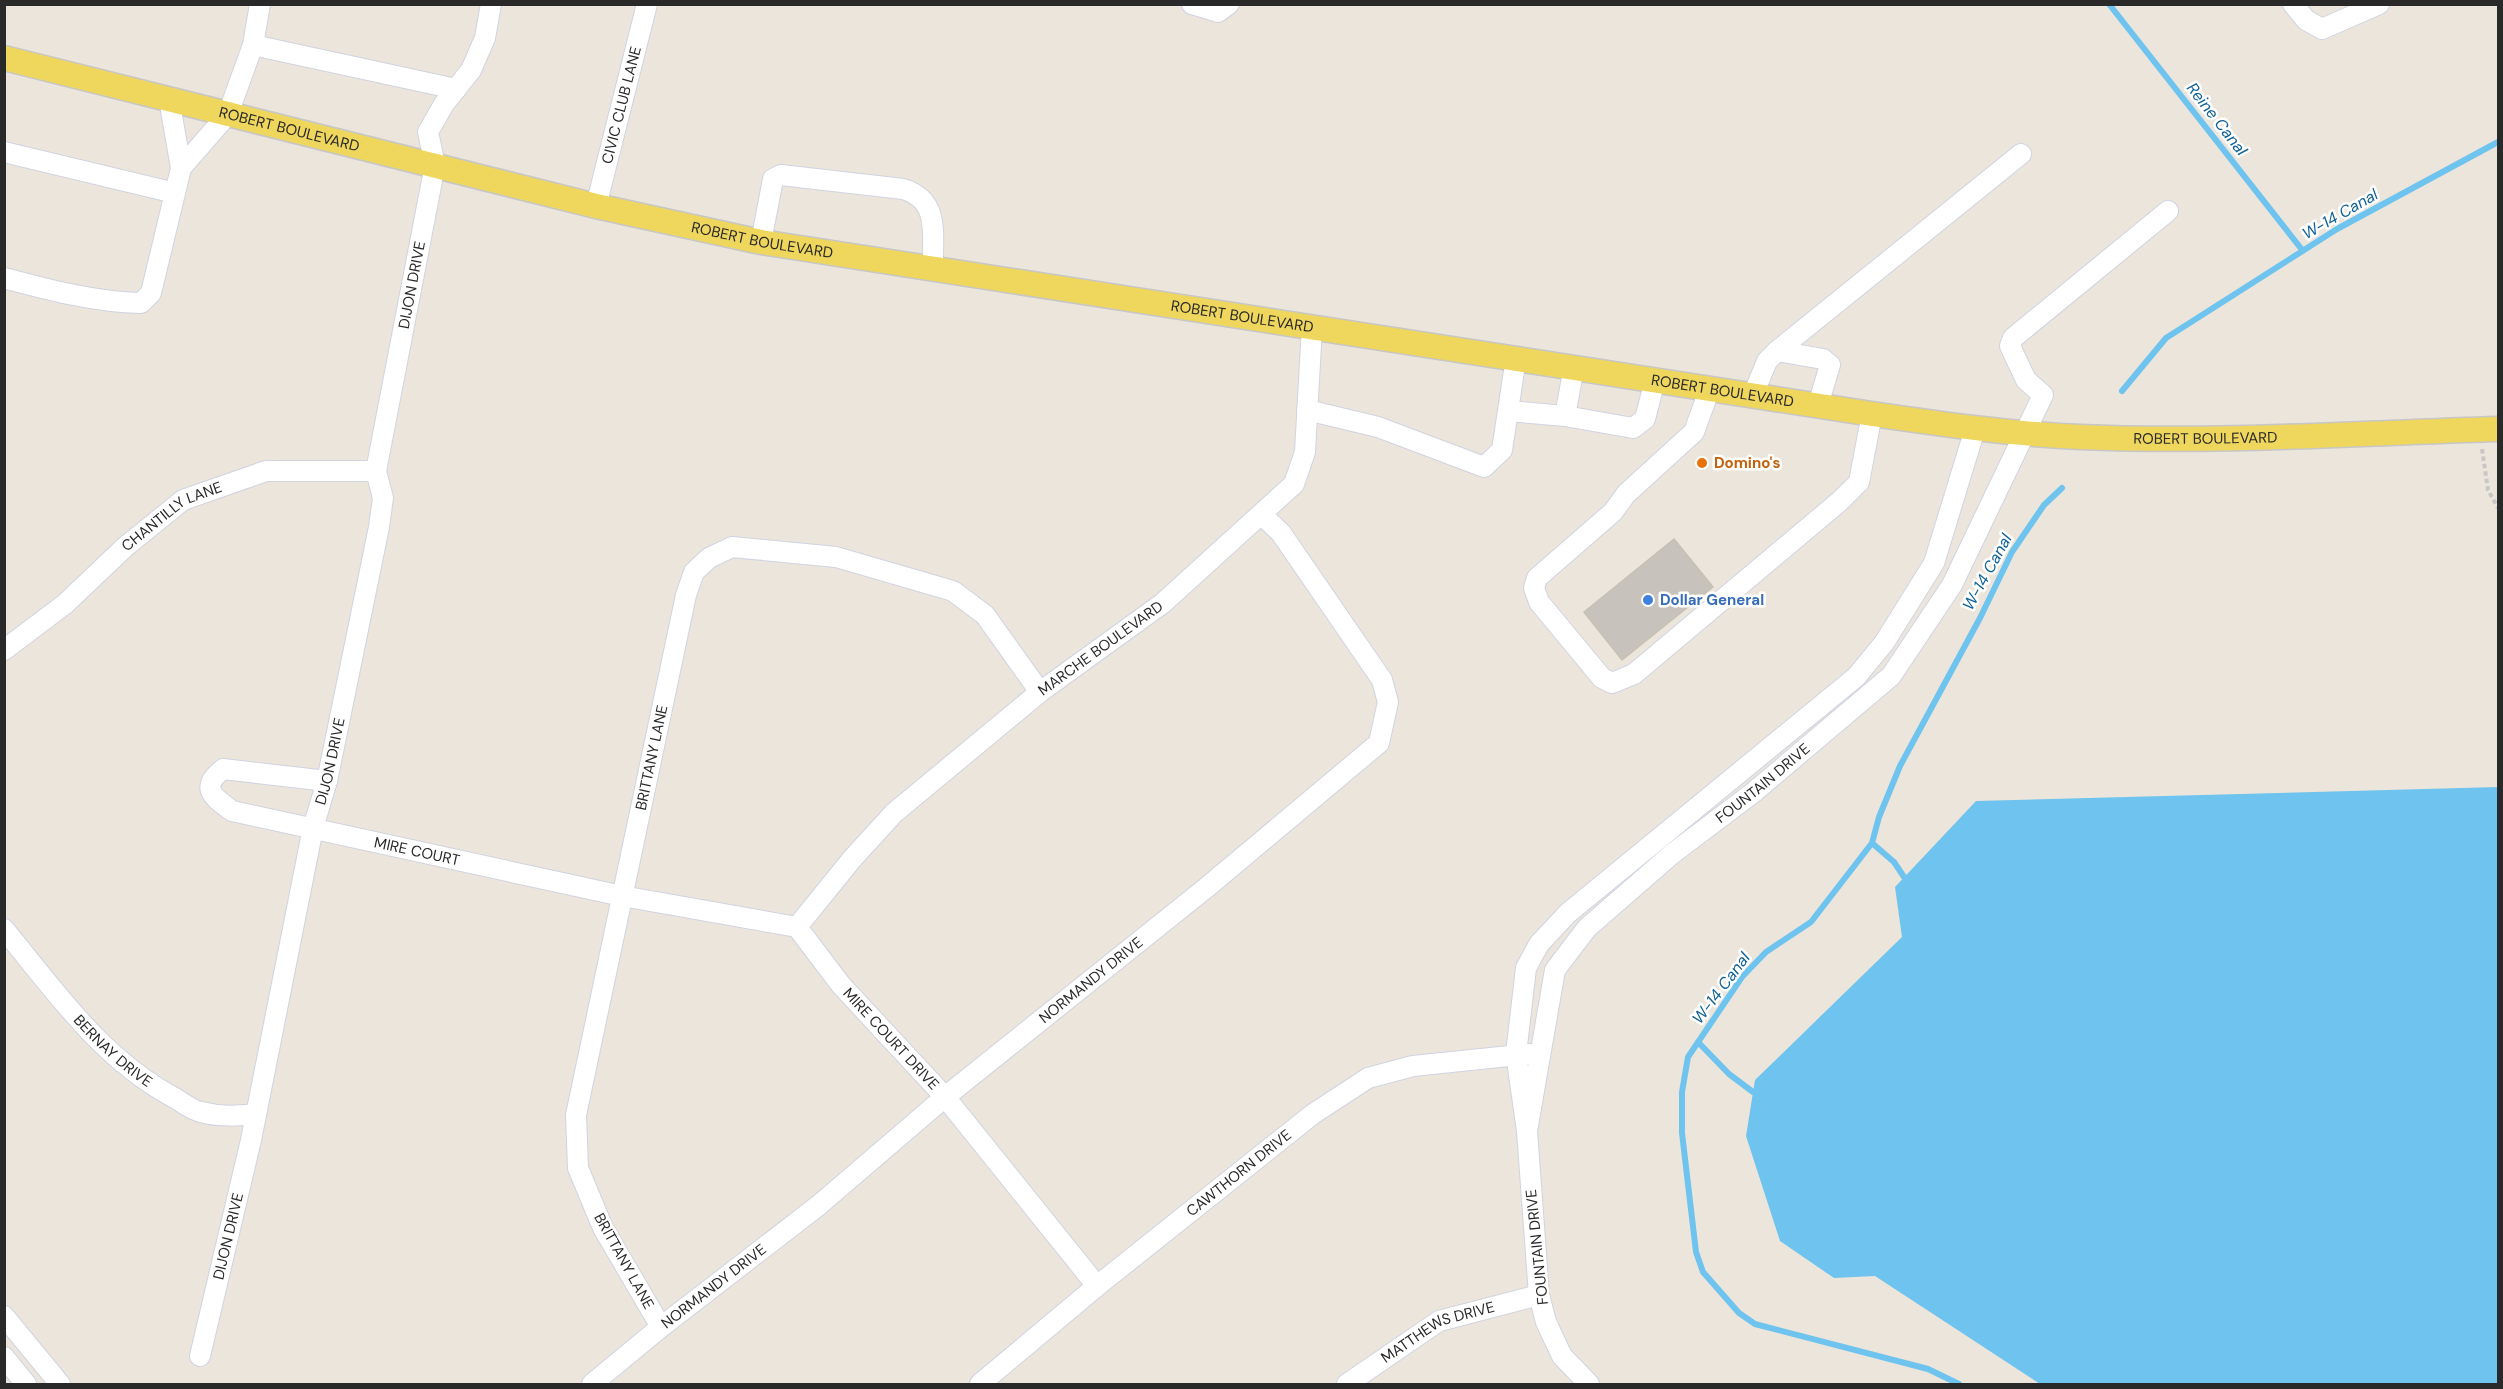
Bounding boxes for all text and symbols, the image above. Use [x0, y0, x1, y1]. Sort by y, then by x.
street label: CIVIC CLUB LANE [597, 44, 646, 166]
water label: Reine Canal [2182, 78, 2252, 160]
street label: ROBERT BOULEVARD [217, 102, 362, 156]
water label: W-14 Canal [2298, 184, 2382, 244]
street label: ROBERT BOULEVARD [689, 217, 835, 263]
street label: DIJON DRIVE [394, 240, 430, 330]
street label: ROBERT BOULEVARD [1169, 296, 1315, 337]
street label: ROBERT BOULEVARD [1650, 370, 1795, 412]
street label: ROBERT BOULEVARD [2133, 427, 2278, 449]
place label: Domino's [1714, 453, 1781, 473]
marker: Domino's [1695, 456, 1709, 470]
street label: CHANTILLY LANE [117, 477, 225, 556]
water label: W-14 Canal [1957, 530, 2017, 614]
place label: Dollar General [1660, 590, 1764, 610]
marker: Dollar General [1641, 593, 1655, 607]
street label: MARCHE BOULEVARD [1034, 596, 1167, 700]
street label: BRITTANY LANE [631, 703, 672, 812]
street label: DIJON DRIVE [310, 716, 350, 807]
street label: FOUNTAIN DRIVE [1711, 739, 1814, 828]
street label: MIRE COURT [372, 832, 462, 870]
street label: NORMANDY DRIVE [1035, 933, 1147, 1028]
water label: W-14 Canal [1687, 948, 1755, 1028]
street label: MIRE COURT DRIVE [839, 984, 943, 1094]
street label: BERNAY DRIVE [69, 1010, 156, 1092]
street label: CAWTHORN DRIVE [1182, 1125, 1296, 1221]
street label: FOUNTAIN DRIVE [1521, 1188, 1553, 1306]
street label: DIJON DRIVE [208, 1191, 248, 1282]
street label: BRITTANY LANE [589, 1209, 659, 1313]
street label: NORMANDY DRIVE [657, 1239, 770, 1333]
street label: MATTHEWS DRIVE [1377, 1297, 1497, 1368]

